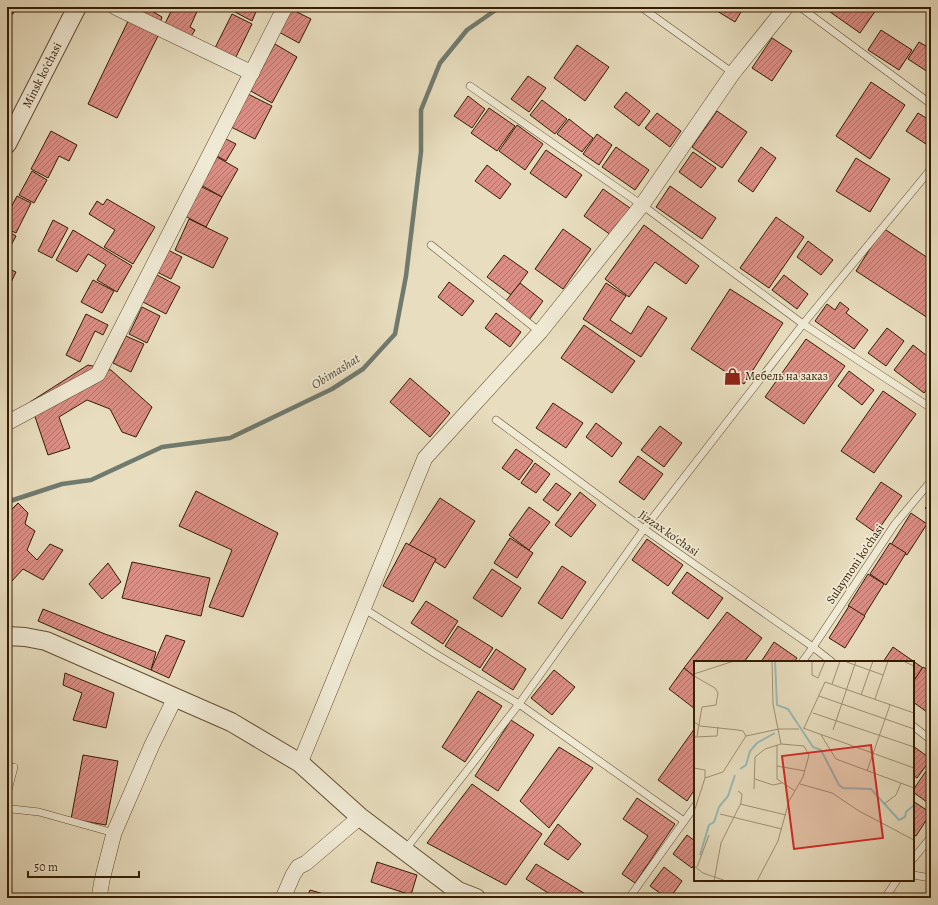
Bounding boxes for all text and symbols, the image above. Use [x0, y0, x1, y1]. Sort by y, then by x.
street label: Minsk ko'chasi [19, 39, 65, 111]
water label: Obimashat [308, 349, 364, 393]
shop icon: Мебель на заказ [722, 366, 742, 386]
place label: Мебель на заказ [745, 368, 828, 384]
street label: Jizzax ko'chasi [636, 506, 702, 560]
street label: Sulaymoni ko'chasi [822, 521, 888, 607]
inset map [694, 661, 914, 881]
scale bar [28, 853, 139, 879]
text: 50 m [34, 859, 58, 875]

